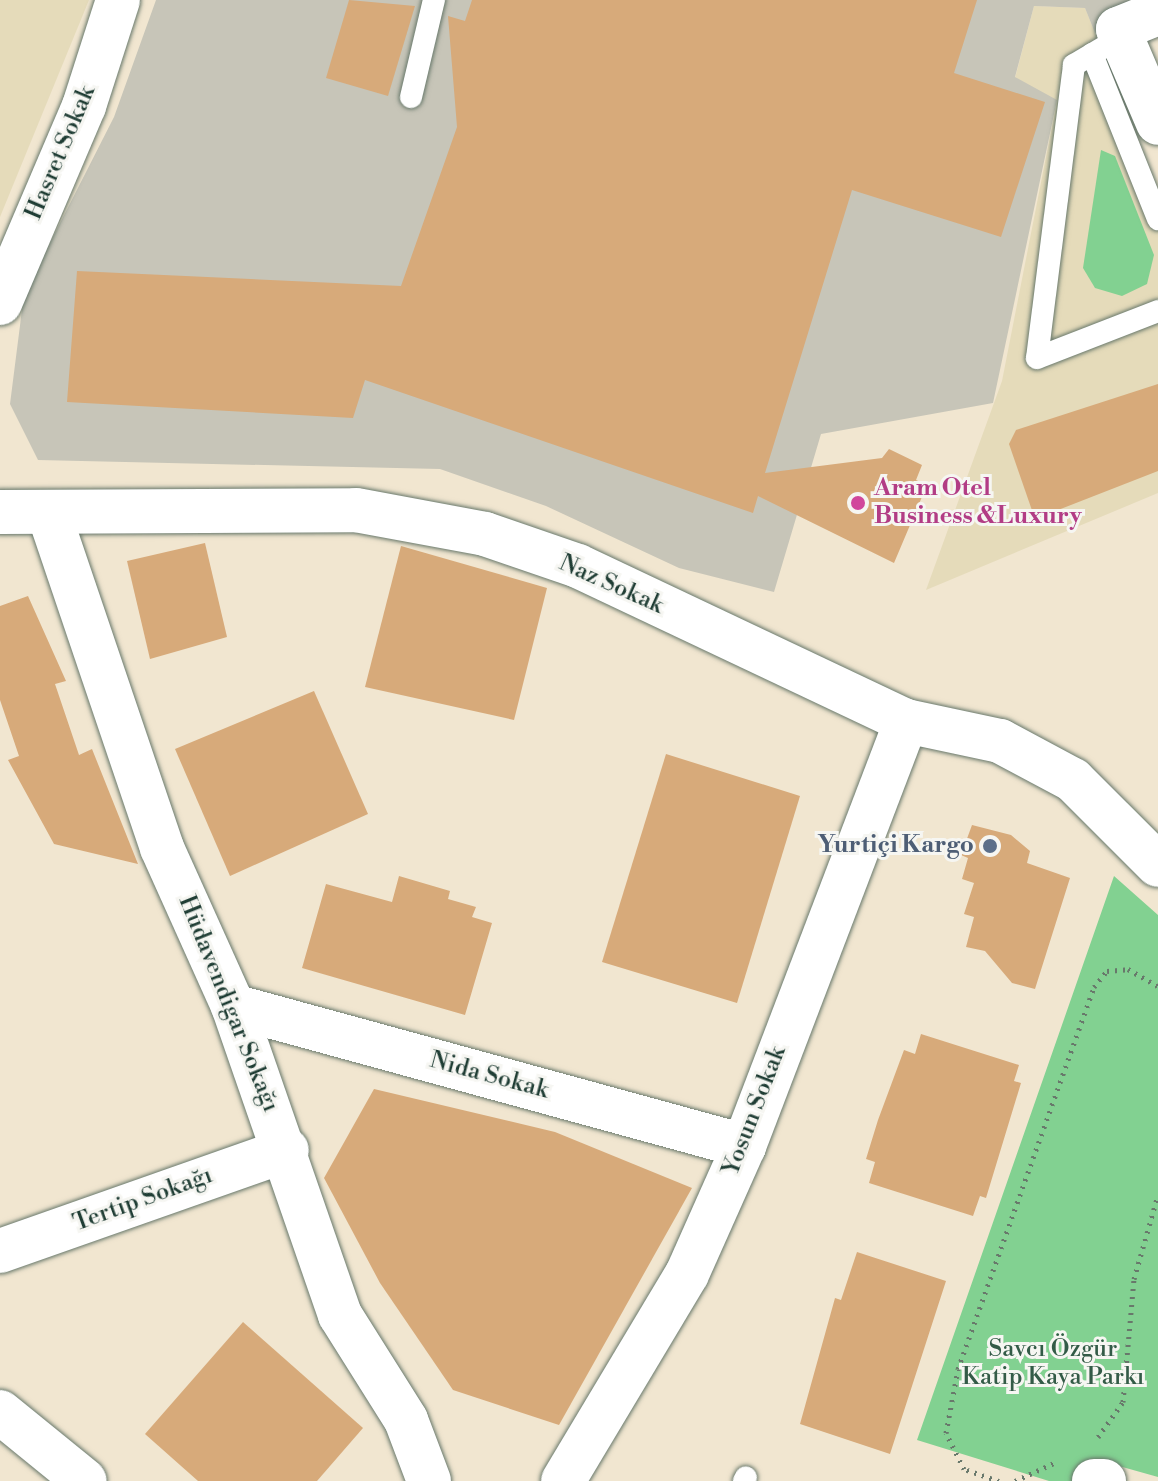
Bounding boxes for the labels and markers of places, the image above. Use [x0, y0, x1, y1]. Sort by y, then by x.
place label: Aram Otel Business &Luxury [874, 475, 1082, 531]
marker: Aram Otel Business &Luxury [849, 494, 867, 512]
place label: Yurtiçi Kargo [817, 832, 974, 860]
marker: Yurtiçi Kargo [981, 837, 999, 855]

